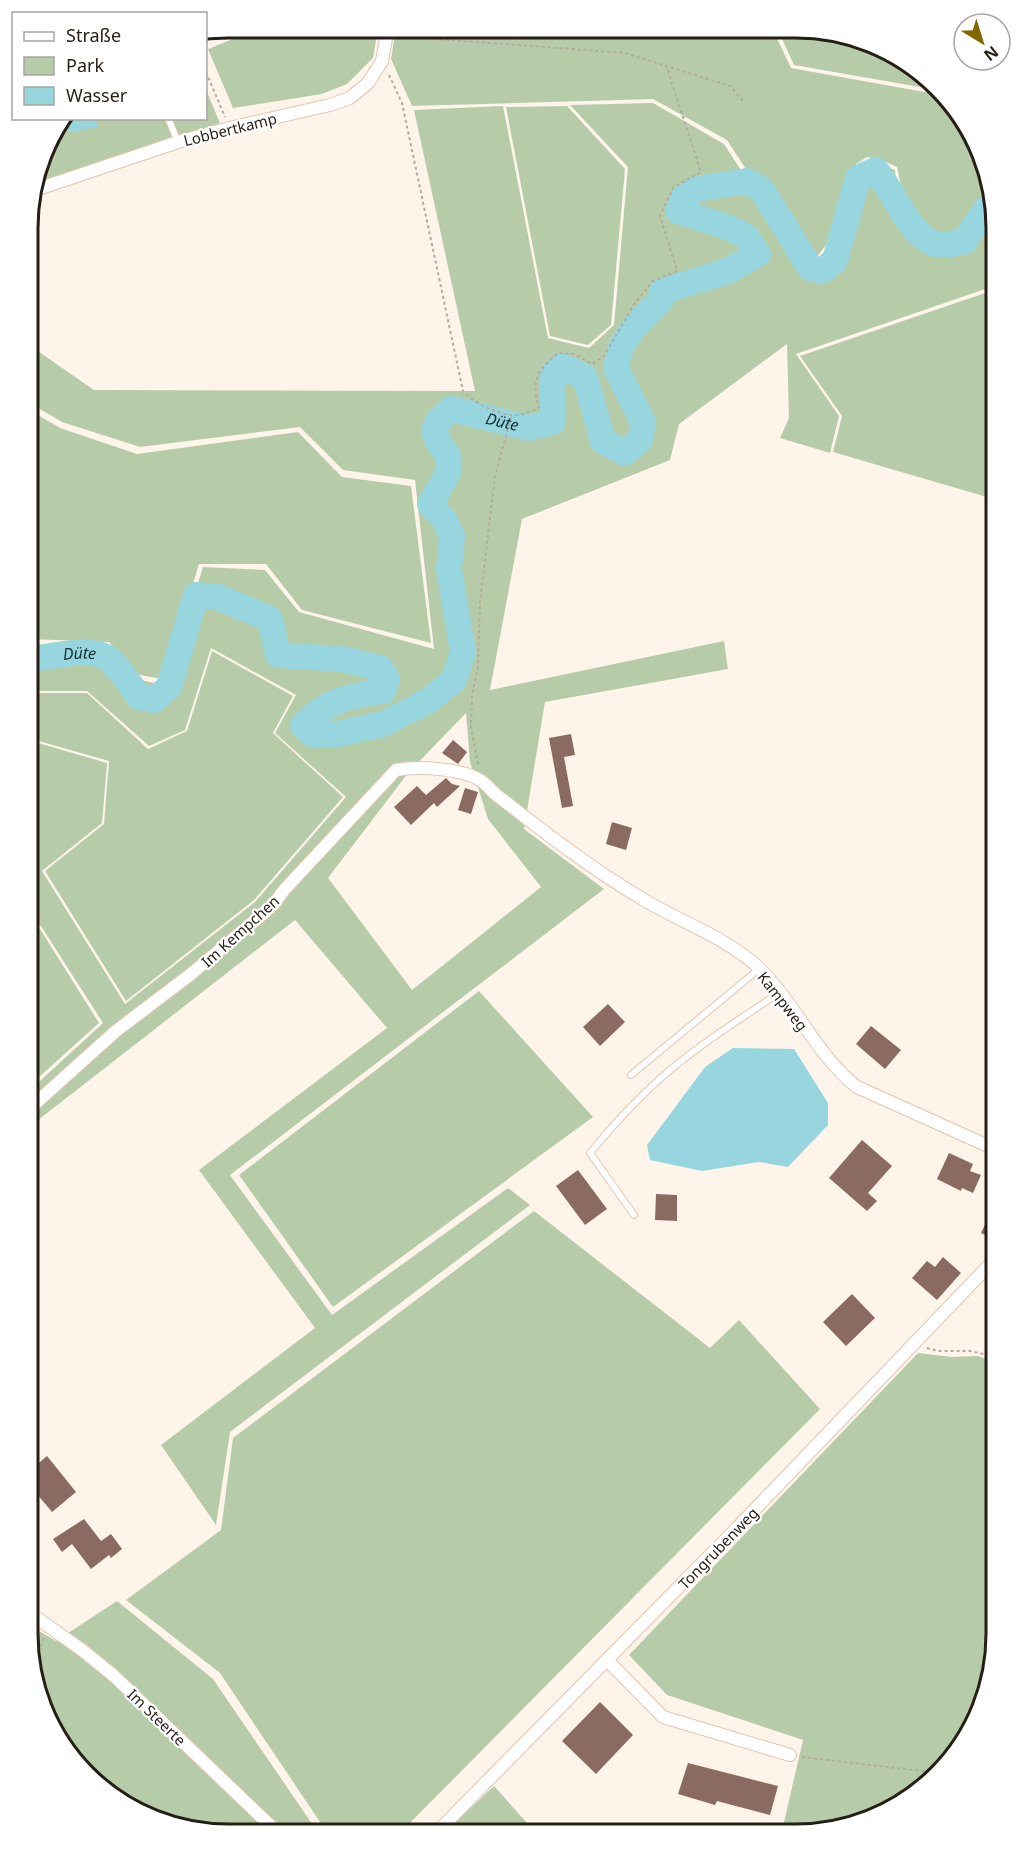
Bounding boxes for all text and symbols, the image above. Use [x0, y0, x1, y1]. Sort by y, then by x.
legend [12, 12, 207, 120]
north arrow [952, 12, 1012, 72]
text: Straße [66, 23, 121, 47]
text: N [979, 41, 1003, 66]
text: Park [66, 53, 104, 77]
text: Wasser [66, 83, 128, 107]
street label: Lobbertkamp [181, 108, 279, 150]
water label: Düte [484, 407, 521, 436]
water label: Düte [62, 642, 97, 665]
street label: Im Kempchen [197, 891, 283, 971]
street label: Kampweg [754, 967, 812, 1035]
street label: Tongrubenweg [674, 1503, 762, 1593]
street label: Im Steerte [124, 1684, 190, 1750]

